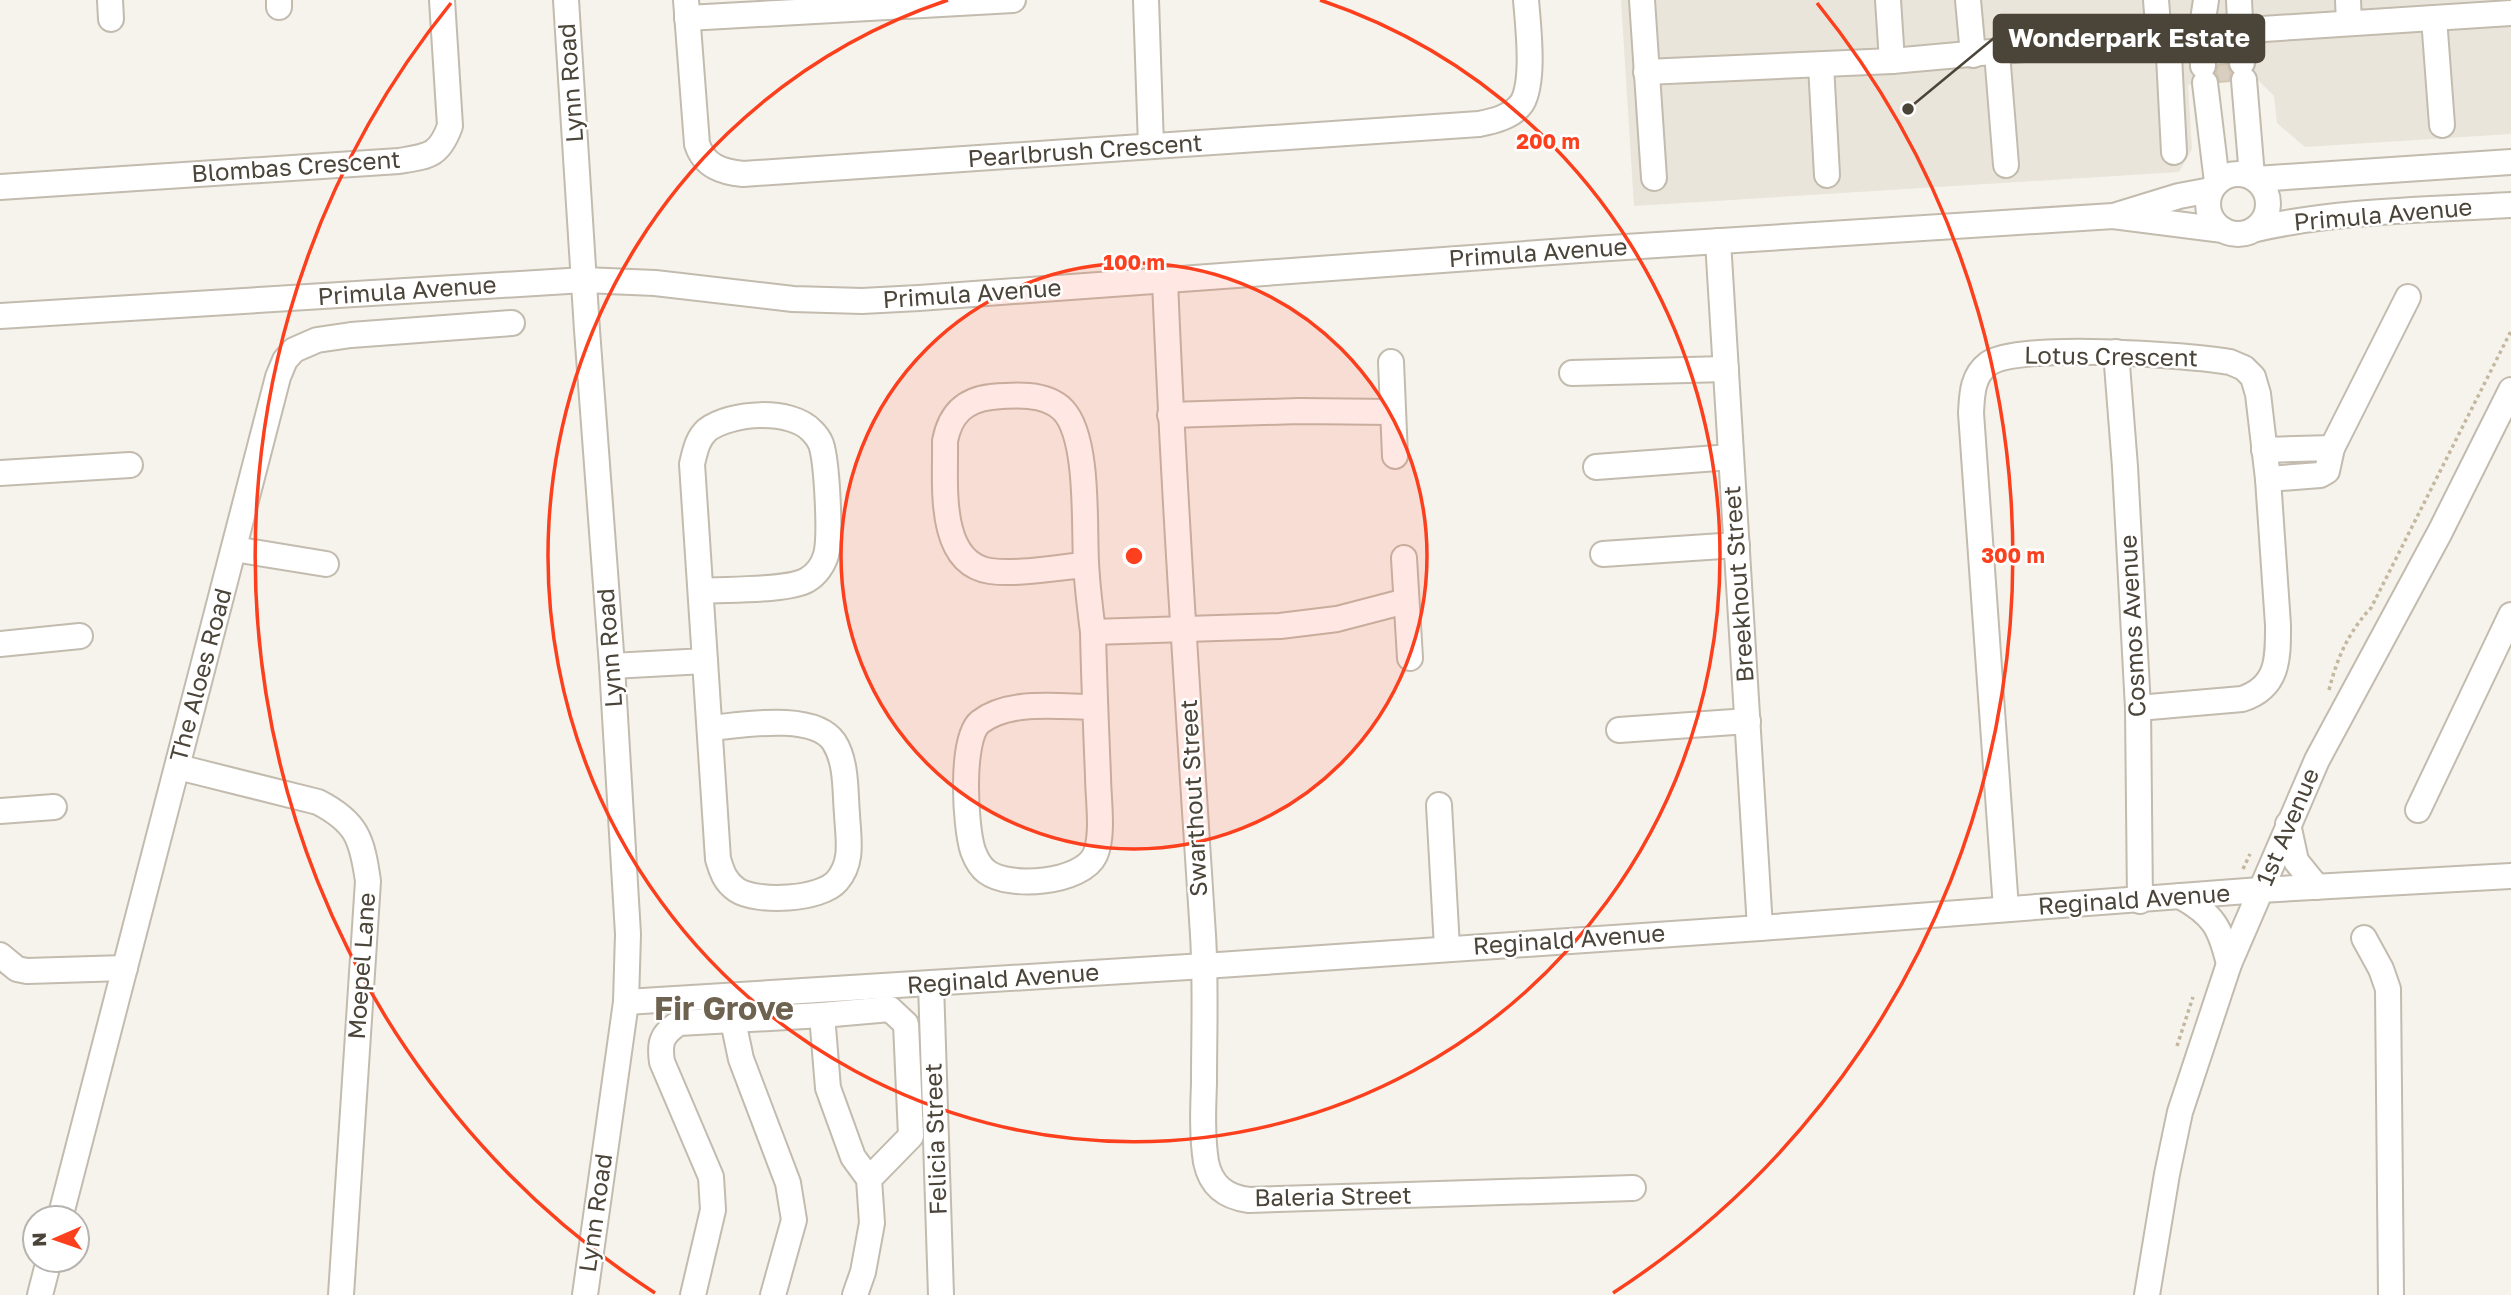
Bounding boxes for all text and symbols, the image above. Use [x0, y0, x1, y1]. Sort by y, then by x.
callout: Wonderpark Estate [1994, 15, 2264, 62]
street label: Lynn Road [551, 22, 588, 144]
text: Wonderpark Estate [2008, 22, 2250, 53]
street label: Pearlbrush Crescent [967, 127, 1203, 172]
text: 200 m [1516, 128, 1580, 154]
street label: Blombas Crescent [190, 144, 401, 187]
street label: Primula Avenue [2292, 191, 2473, 236]
street label: Primula Avenue [1447, 231, 1628, 272]
text: 100 m [1103, 249, 1165, 275]
street label: Primula Avenue [316, 269, 497, 310]
street label: Primula Avenue [881, 272, 1062, 313]
street label: Lotus Crescent [2024, 339, 2198, 372]
street label: Breekhout Street [1716, 485, 1759, 683]
street label: Cosmos Avenue [2112, 534, 2151, 718]
text: 300 m [1981, 542, 2045, 568]
centre of rings [1122, 544, 1146, 568]
street label: The Aloes Road [162, 585, 237, 765]
street label: Lynn Road [590, 587, 627, 709]
street label: Swarthout Street [1173, 699, 1212, 897]
street label: 1st Avenue [2249, 763, 2324, 889]
street label: Reginald Avenue [2037, 877, 2231, 920]
street label: Moepel Lane [341, 891, 380, 1040]
street label: Reginald Avenue [1472, 917, 1666, 960]
street label: Reginald Avenue [906, 956, 1100, 999]
district label: Fir Grove [654, 989, 794, 1027]
street label: Felicia Street [917, 1062, 952, 1216]
street label: Lynn Road [572, 1152, 617, 1274]
street label: Baleria Street [1254, 1180, 1412, 1211]
north arrow [21, 1204, 91, 1274]
text: N [27, 1232, 50, 1247]

